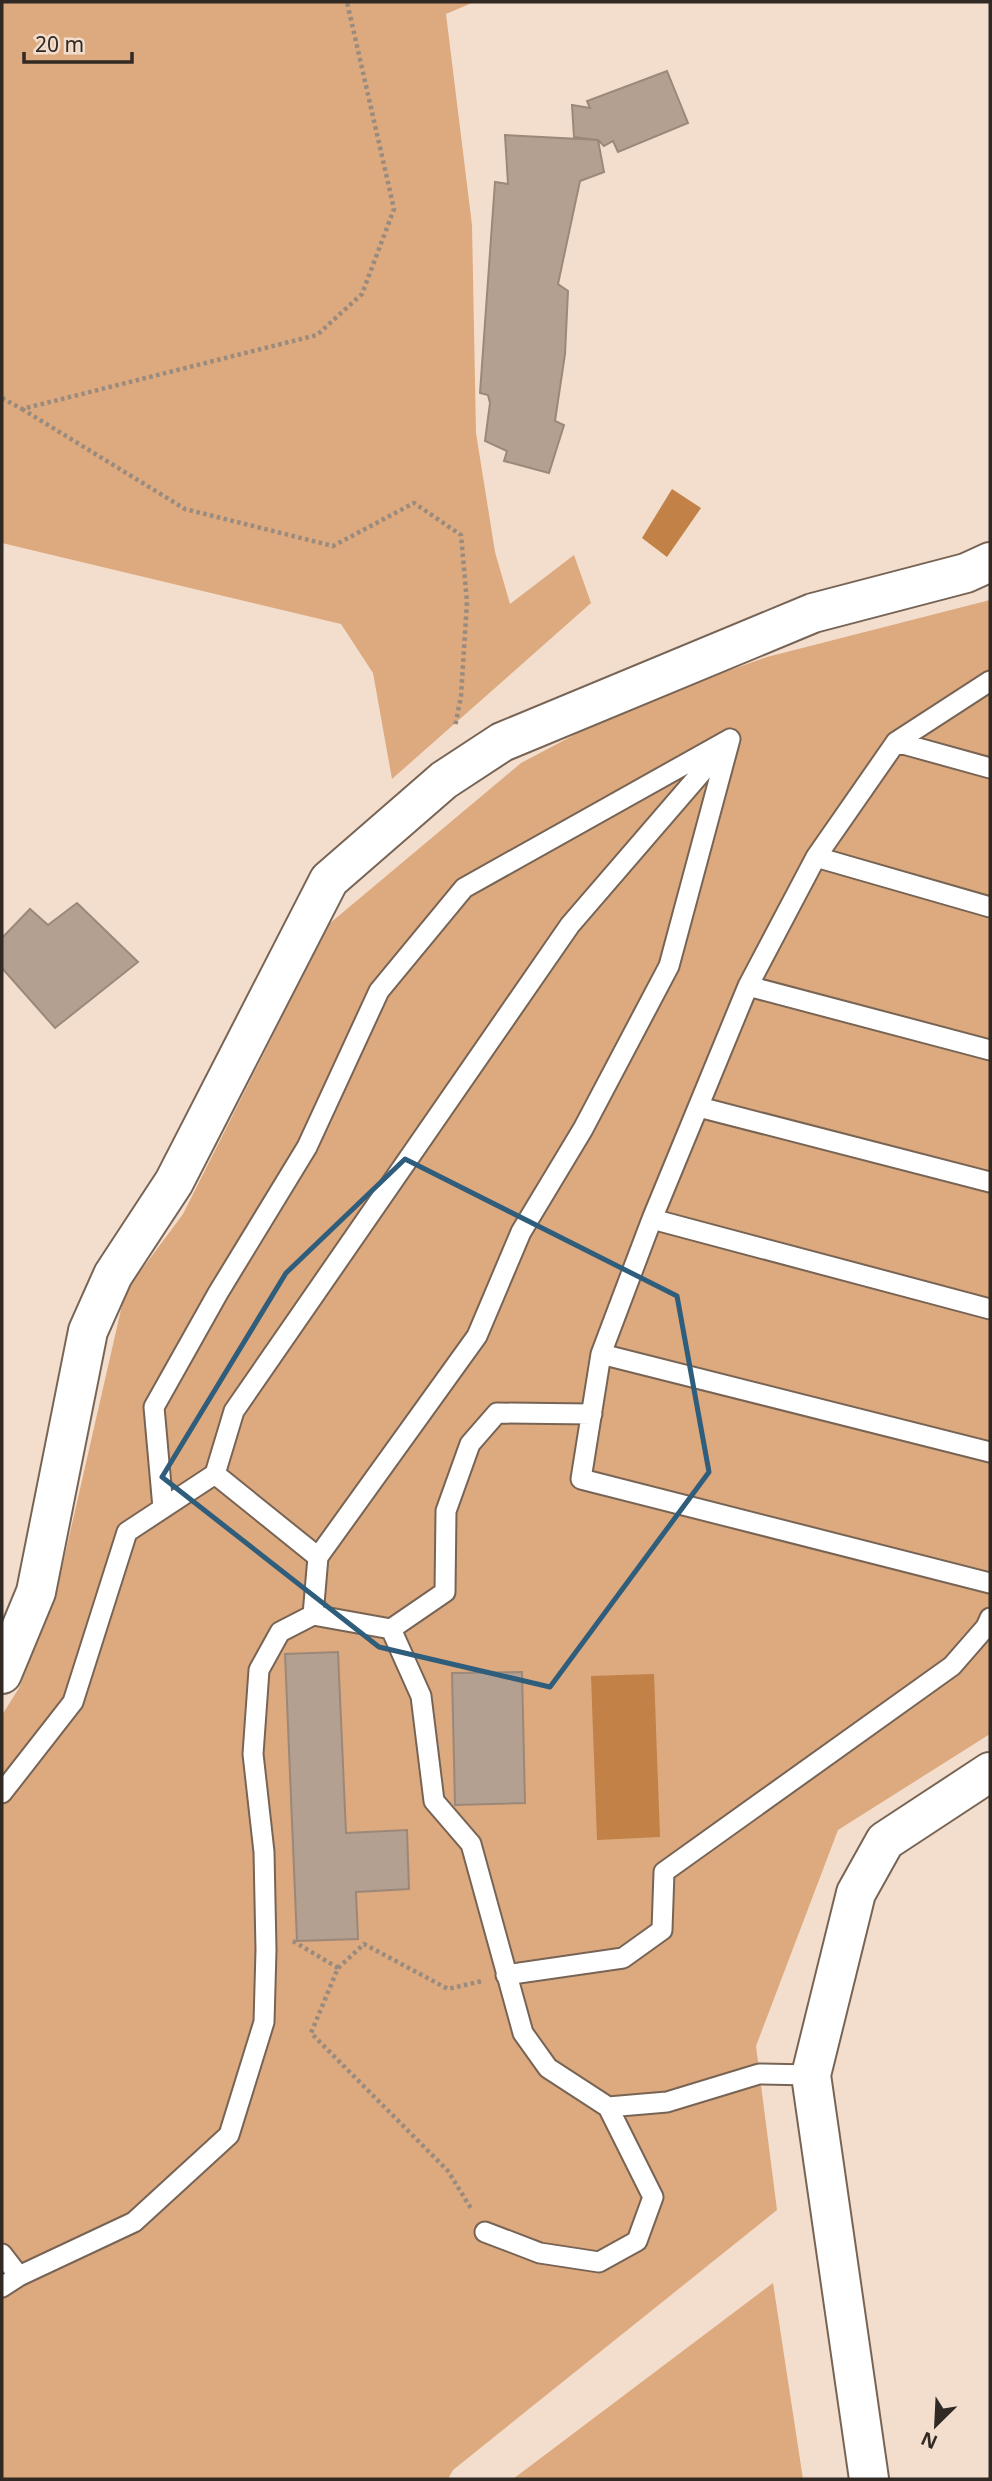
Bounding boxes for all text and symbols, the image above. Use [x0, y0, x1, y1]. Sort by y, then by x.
scale bar [24, 21, 133, 65]
text: 20 m [35, 30, 84, 58]
north arrow [901, 2390, 971, 2460]
text: N [917, 2426, 941, 2456]

